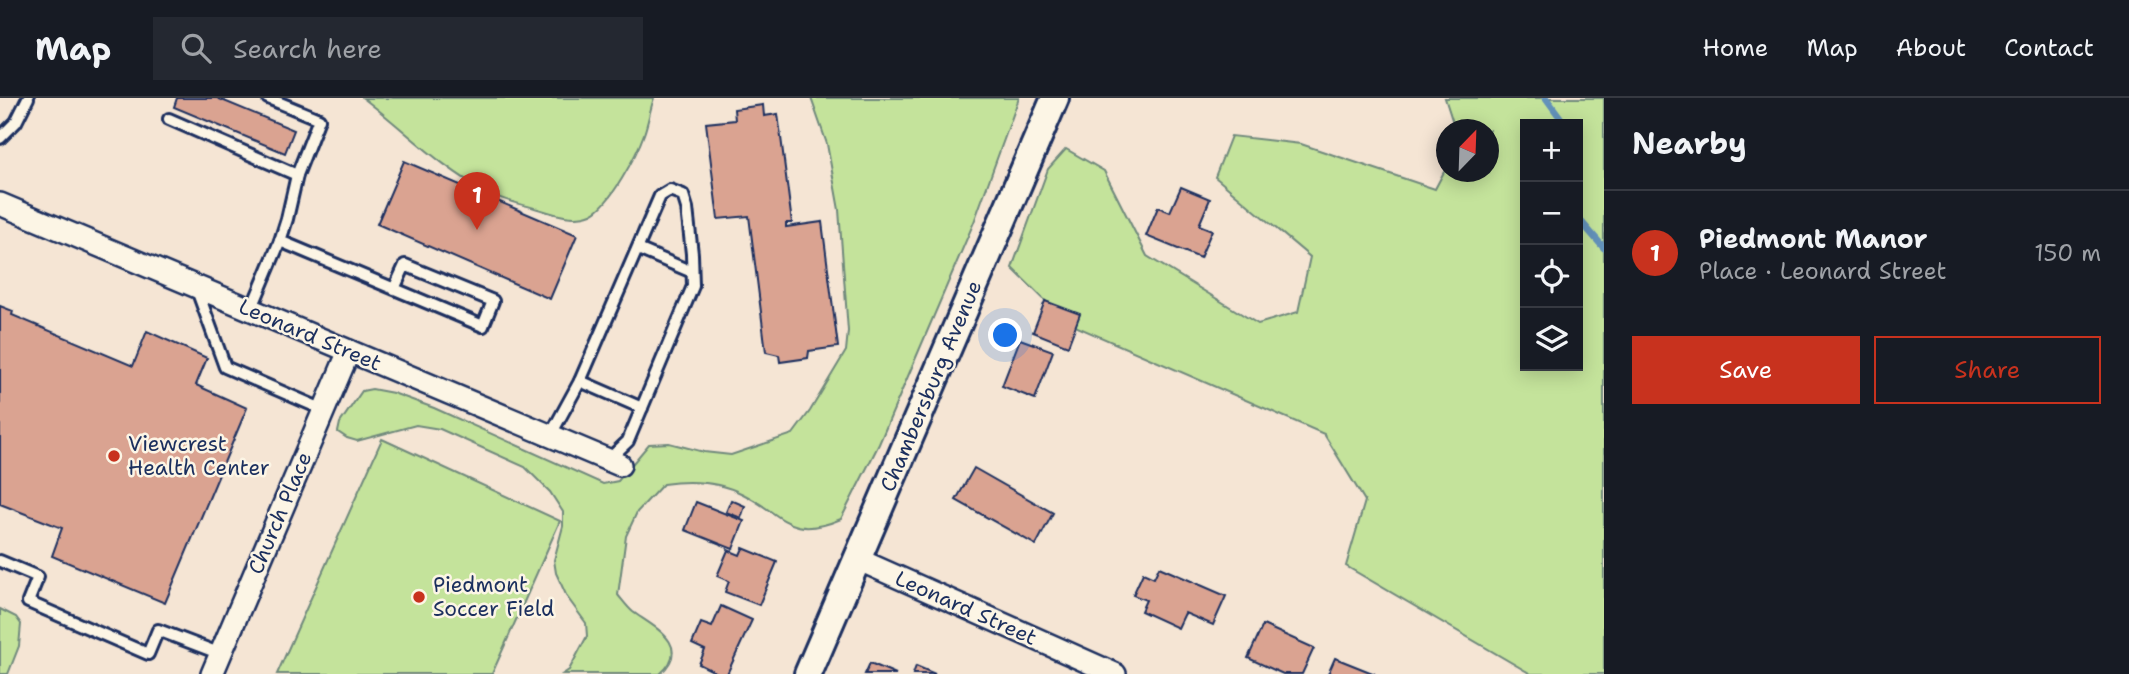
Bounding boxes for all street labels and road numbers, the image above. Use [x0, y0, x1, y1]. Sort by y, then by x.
street label: Chambersburg Avenue [874, 276, 988, 496]
street label: Leonard Street [234, 292, 386, 378]
street label: Church Place [242, 448, 318, 578]
street label: Leonard Street [891, 564, 1041, 652]

